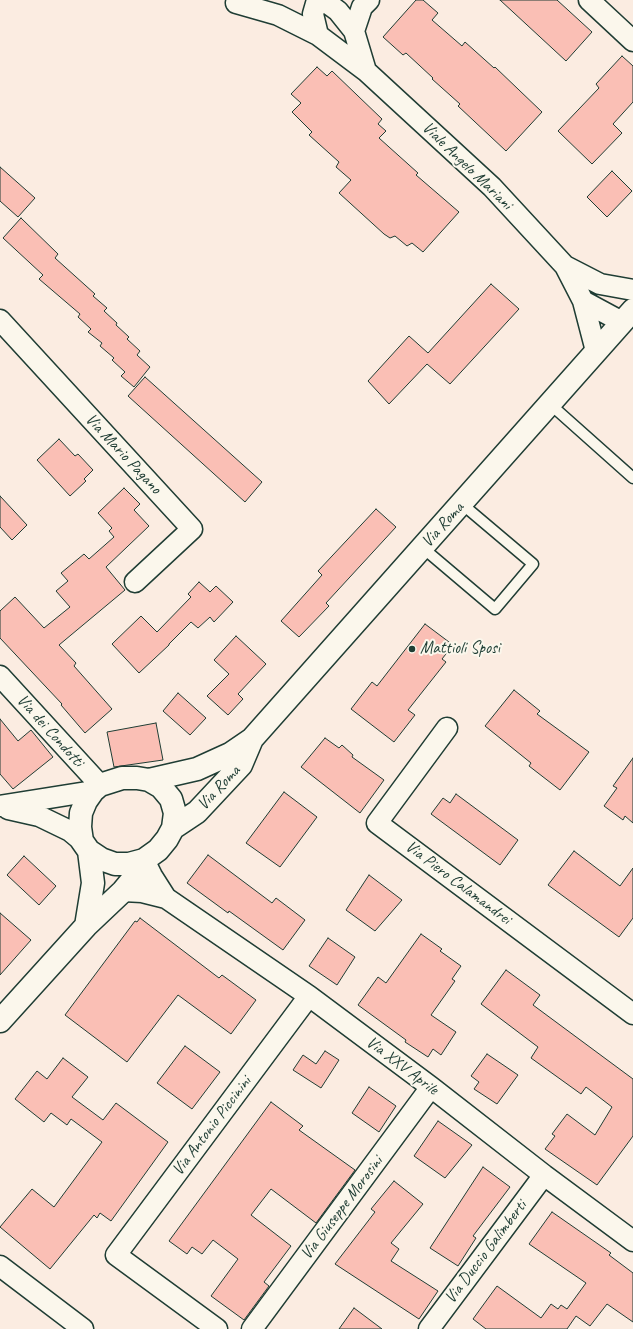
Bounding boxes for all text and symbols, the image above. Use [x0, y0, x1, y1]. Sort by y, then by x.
street label: Viale Angelo Mariani [417, 118, 517, 214]
street label: Via Mario Pagano [81, 410, 165, 498]
street label: Via Roma [417, 498, 469, 552]
place label: Mattioli Sposi [420, 639, 500, 659]
marker: Mattioli Sposi [407, 644, 417, 654]
street label: Via dei Condotti [12, 690, 88, 772]
street label: Via Roma [193, 761, 245, 815]
street label: Via Piero Calamandrei [401, 837, 515, 929]
street label: Via XXV Aprile [362, 1032, 442, 1100]
street label: Via Antonio Piccinini [168, 1072, 256, 1180]
street label: Via Giuseppe Morosini [296, 1152, 388, 1264]
street label: Via Duccio Galimberti [441, 1196, 531, 1308]

